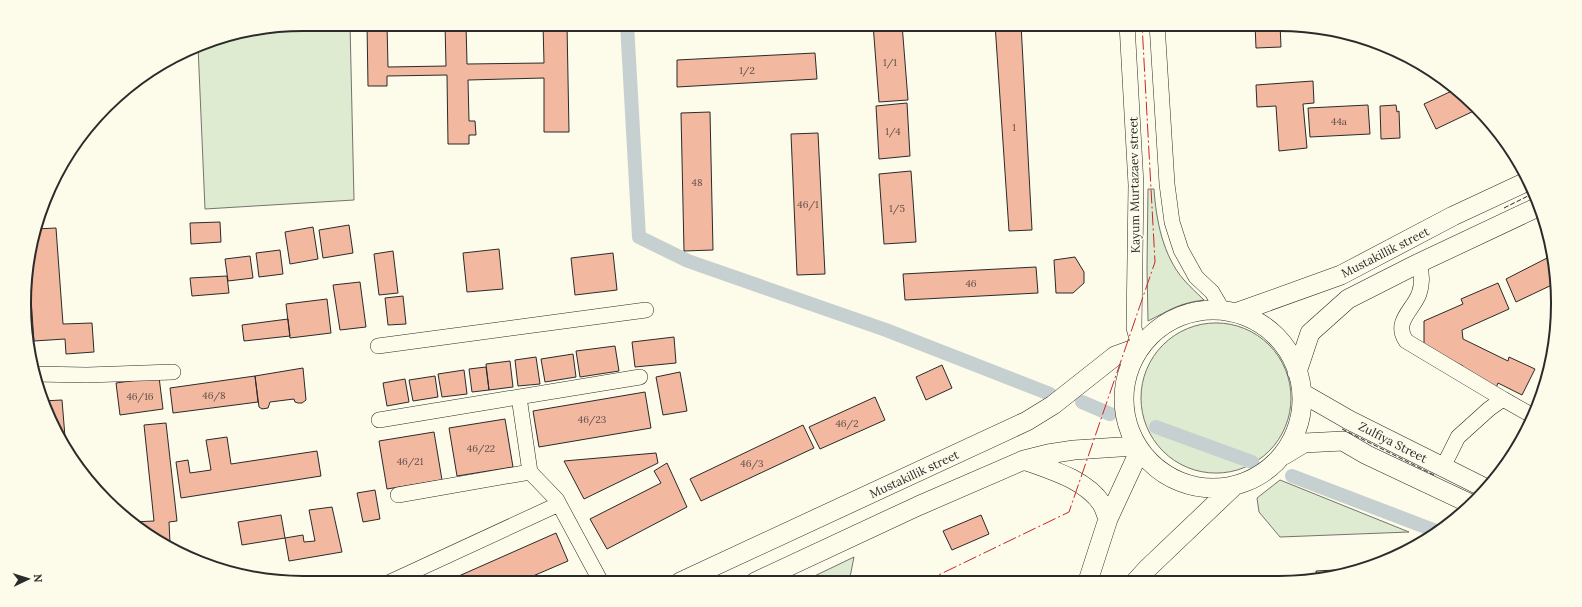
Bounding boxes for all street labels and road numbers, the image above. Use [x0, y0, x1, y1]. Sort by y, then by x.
street label: Kayum Murtazaev street [1125, 116, 1143, 254]
street label: Mustakillik street [1339, 223, 1432, 281]
street label: Zulfiya Street [1356, 418, 1430, 466]
street label: Mustakillik street [867, 447, 961, 501]

